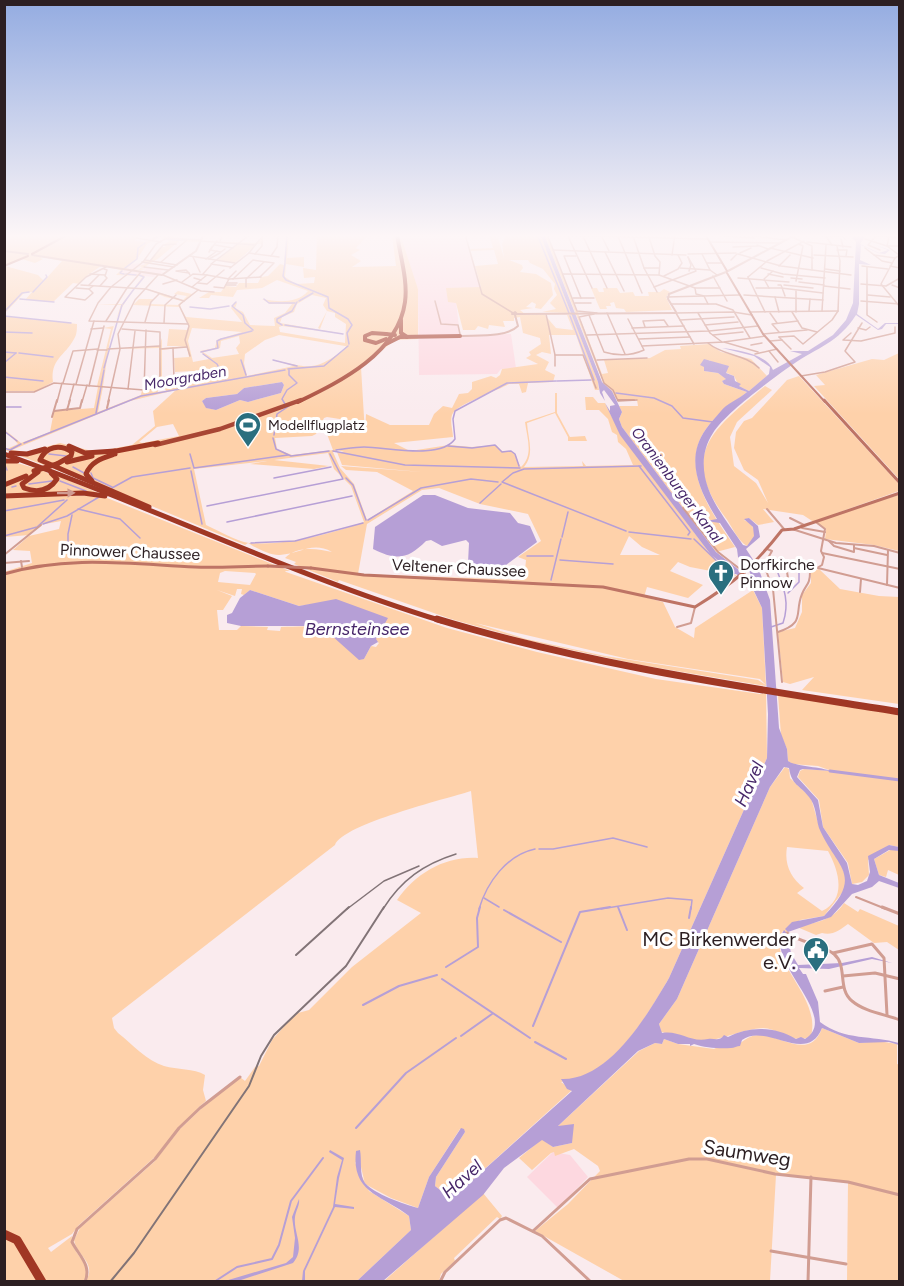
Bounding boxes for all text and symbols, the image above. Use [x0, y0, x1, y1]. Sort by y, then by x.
water label: Moorgraben [142, 362, 228, 394]
sports icon: Modellflugplatz [233, 410, 263, 448]
place label: Modellflugplatz [268, 417, 365, 434]
water label: Oranienburger Kanal [628, 424, 727, 547]
one-way arrow [56, 488, 75, 498]
street label: Pinnower Chaussee [60, 540, 201, 564]
street label: Veltener Chaussee [391, 555, 527, 581]
place label: Dorfkirche Pinnow [740, 555, 815, 592]
church icon: Dorfkirche Pinnow [706, 558, 736, 596]
water label: Bernsteinsee [305, 618, 409, 640]
water label: Havel [729, 757, 769, 810]
place label: MC Birkenwerder e.V. [642, 927, 796, 974]
public building icon: MC Birkenwerder e.V. [801, 935, 831, 973]
street label: Saumweg [701, 1134, 793, 1172]
water label: Havel [437, 1154, 488, 1203]

